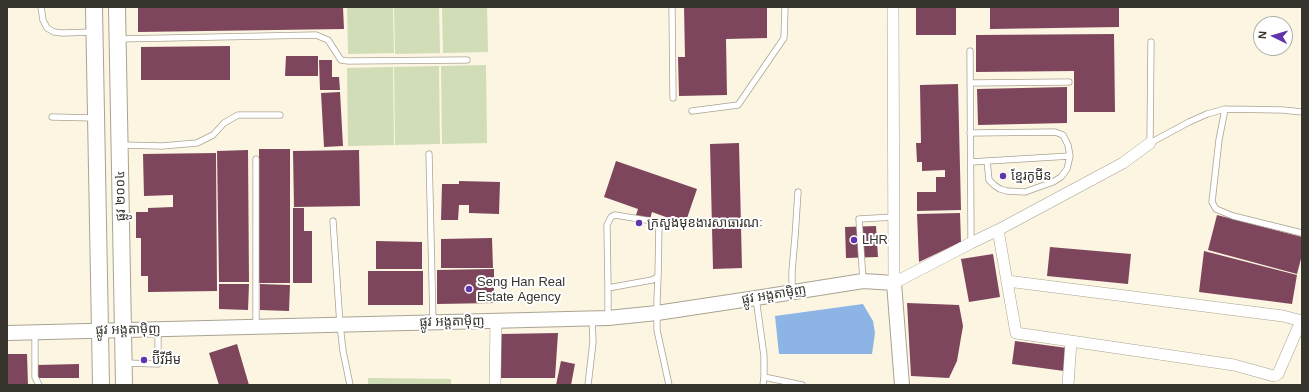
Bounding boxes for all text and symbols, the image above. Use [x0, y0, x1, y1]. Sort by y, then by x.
north arrow [1253, 16, 1293, 56]
text: N [1256, 31, 1268, 40]
place label: ខ្មែរកូមីន [1011, 168, 1052, 184]
street label: ផ្លូវ ២០០៤ [113, 171, 129, 221]
marker: ខ្មែរកូមីន [998, 171, 1008, 181]
place label: ក្រសួងមុខងារសាធារណៈ [647, 215, 763, 231]
marker: ក្រសួងមុខងារសាធារណៈ [634, 218, 644, 228]
place label: LHR [862, 232, 888, 248]
marker: LHR [849, 235, 859, 245]
place label: Seng Han Real Estate Agency [477, 274, 565, 305]
street label: ផ្លូវ អង្តតាម៉ិញ [741, 282, 807, 308]
marker: Seng Han Real Estate Agency [464, 284, 474, 294]
street label: ផ្លូវ អង្តតាម៉ិញ [419, 314, 485, 330]
street label: ផ្លូវ អង្តតាម៉ិញ [95, 322, 161, 338]
place label: ប៊ីវីអឹម [152, 352, 181, 368]
marker: ប៊ីវីអឹម [139, 355, 149, 365]

